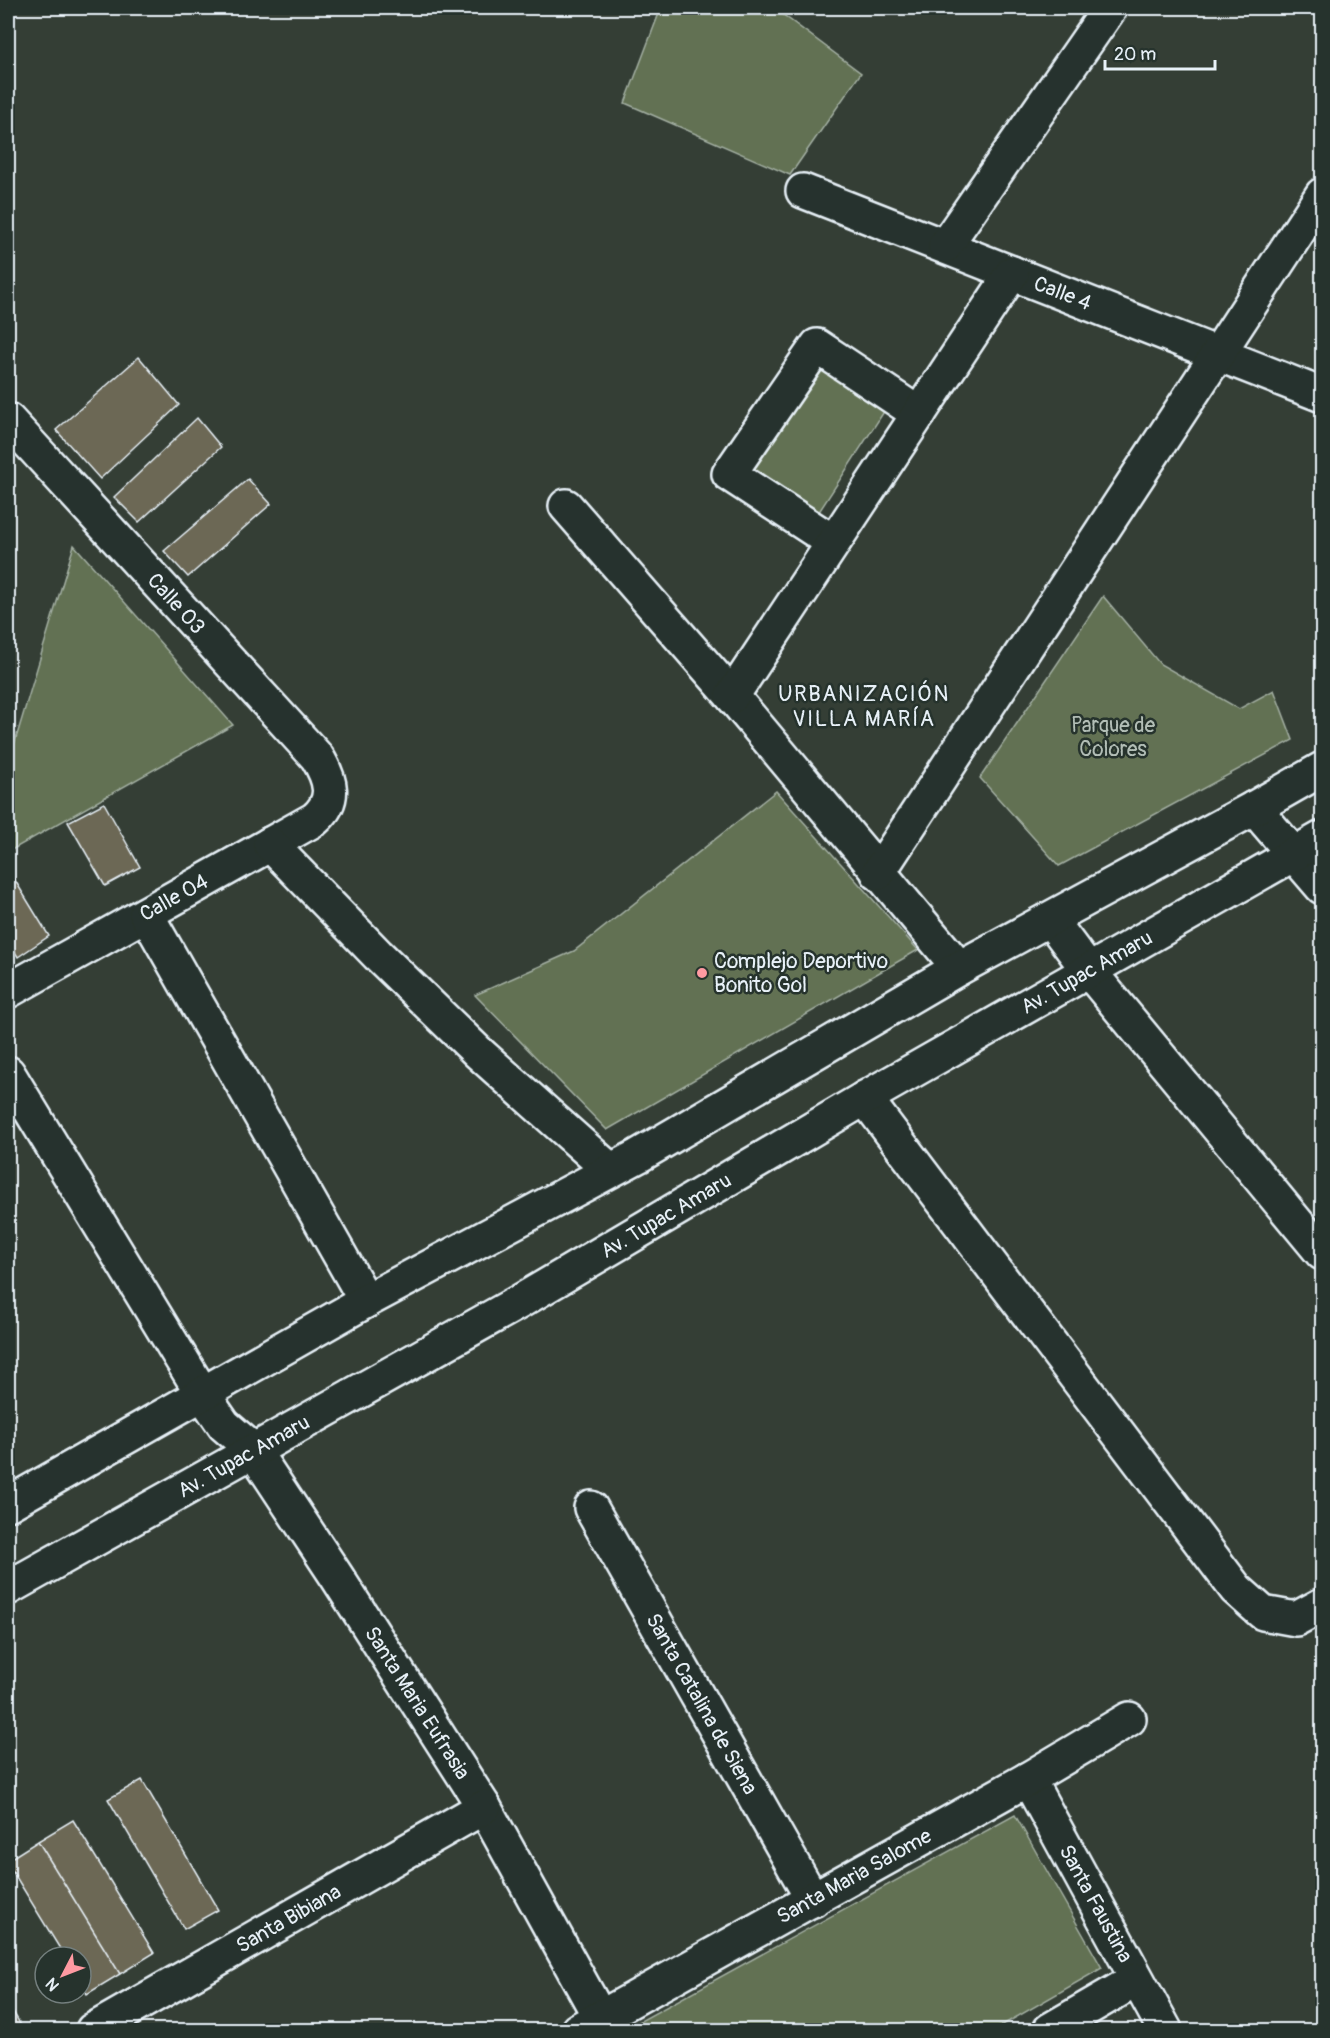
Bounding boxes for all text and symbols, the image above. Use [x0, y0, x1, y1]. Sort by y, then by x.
scale bar [1105, 33, 1214, 71]
text: 20 m [1114, 43, 1156, 66]
street label: Calle 4 [1030, 270, 1095, 317]
street label: Calle 03 [141, 567, 211, 640]
district label: URBANIZACIÓN VILLA MARÍA [778, 680, 950, 733]
park label: Parque de Colores [1071, 712, 1156, 763]
street label: Calle 04 [135, 868, 213, 928]
street label: Av. Tupac Amaru [1016, 924, 1157, 1020]
place label: Complejo Deportivo Bonito Gol [714, 948, 888, 999]
marker: Complejo Deportivo Bonito Gol [695, 966, 709, 980]
street label: Av. Tupac Amaru [596, 1166, 736, 1264]
street label: Av. Tupac Amaru [173, 1408, 314, 1504]
street label: Santa Catalina de Siena [640, 1608, 764, 1799]
street label: Santa Maria Eufrasia [359, 1621, 476, 1785]
street label: Santa Maria Salome [772, 1822, 937, 1930]
street label: Santa Faustina [1053, 1840, 1139, 1967]
street label: Santa Bibiana [231, 1878, 346, 1959]
north arrow [33, 1945, 93, 2005]
text: N [41, 1974, 64, 1995]

